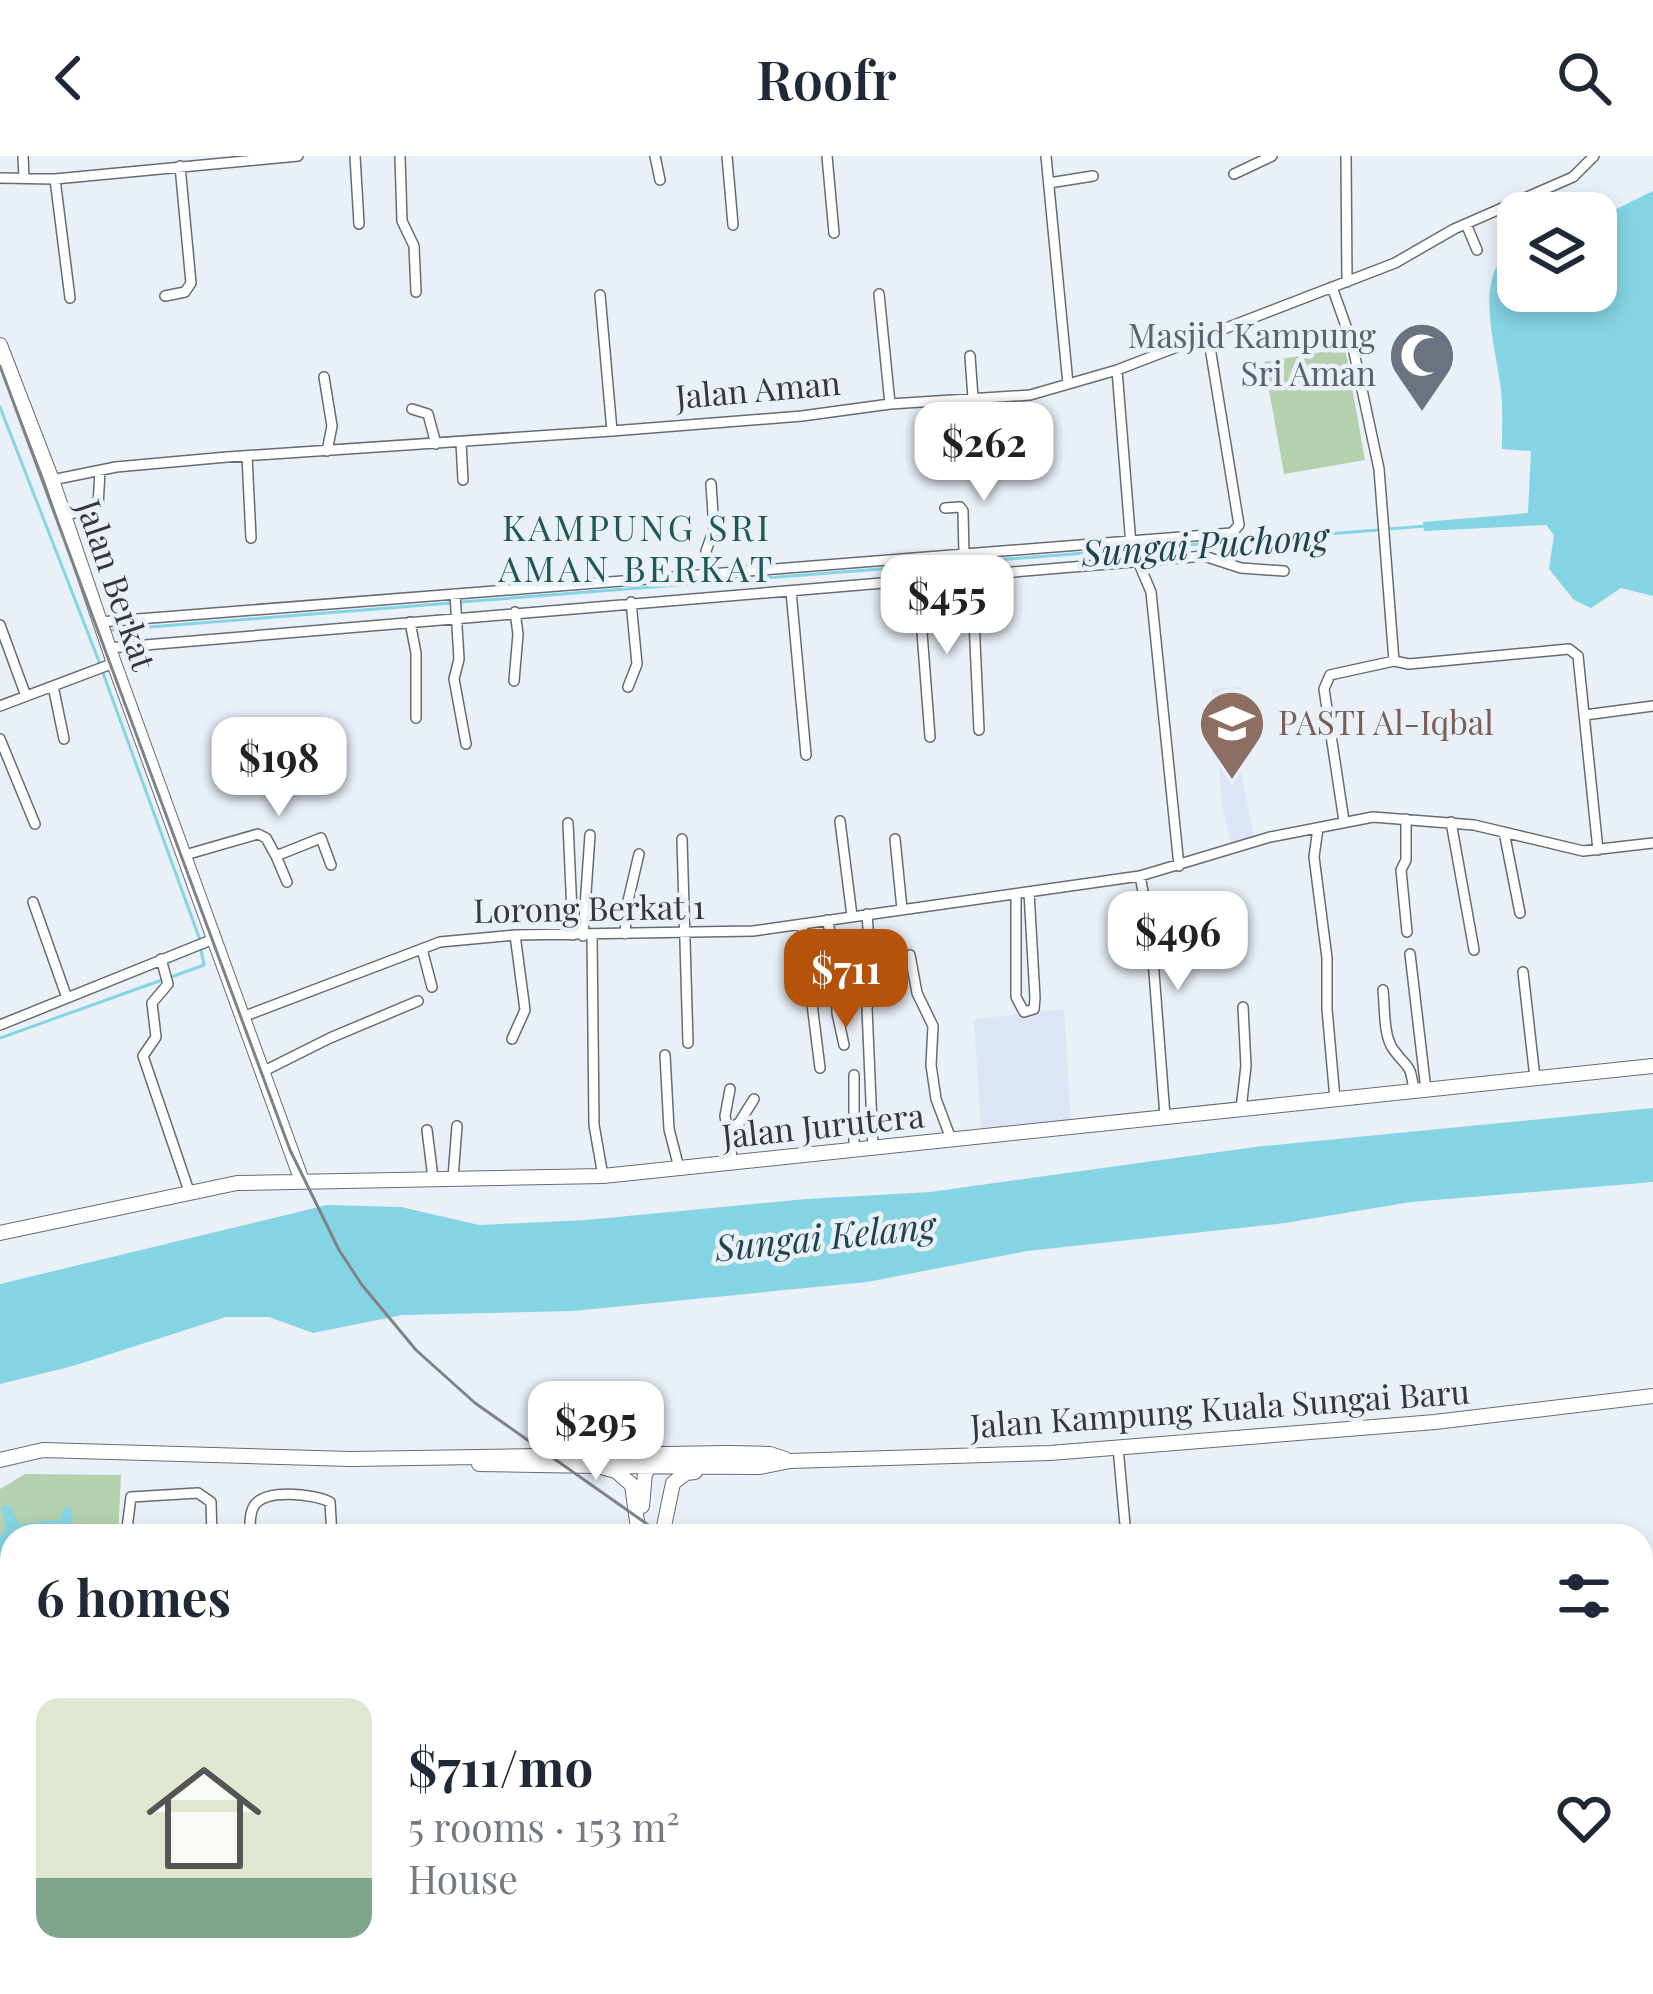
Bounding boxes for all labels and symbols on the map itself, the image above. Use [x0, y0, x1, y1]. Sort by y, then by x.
place label: Masjid Kampung Sri Aman [1128, 312, 1377, 394]
mosque icon: Masjid Kampung Sri Aman [1387, 320, 1457, 414]
street label: Jalan Aman [673, 359, 842, 417]
pin: $262 [913, 402, 1055, 504]
street label: Jalan Berkat [68, 492, 168, 677]
district label: KAMPUNG SRI AMAN BERKAT [498, 502, 775, 591]
water label: Sungai Puchong [1079, 510, 1333, 576]
pin: $455 [876, 555, 1018, 657]
school or university icon: PASTI Al-Iqbal [1197, 688, 1267, 782]
place label: PASTI Al-Iqbal [1278, 699, 1494, 743]
pin: $198 [208, 717, 350, 819]
street label: Lorong Berkat 1 [473, 883, 705, 931]
pin: $496 [1107, 891, 1249, 993]
pin: $711 [775, 929, 917, 1031]
street label: Jalan Jurutera [719, 1091, 927, 1157]
water label: Sungai Kelang [711, 1199, 940, 1271]
street label: Jalan Kampung Kuala Sungai Baru [968, 1368, 1471, 1446]
pin: $295 [525, 1381, 667, 1483]

